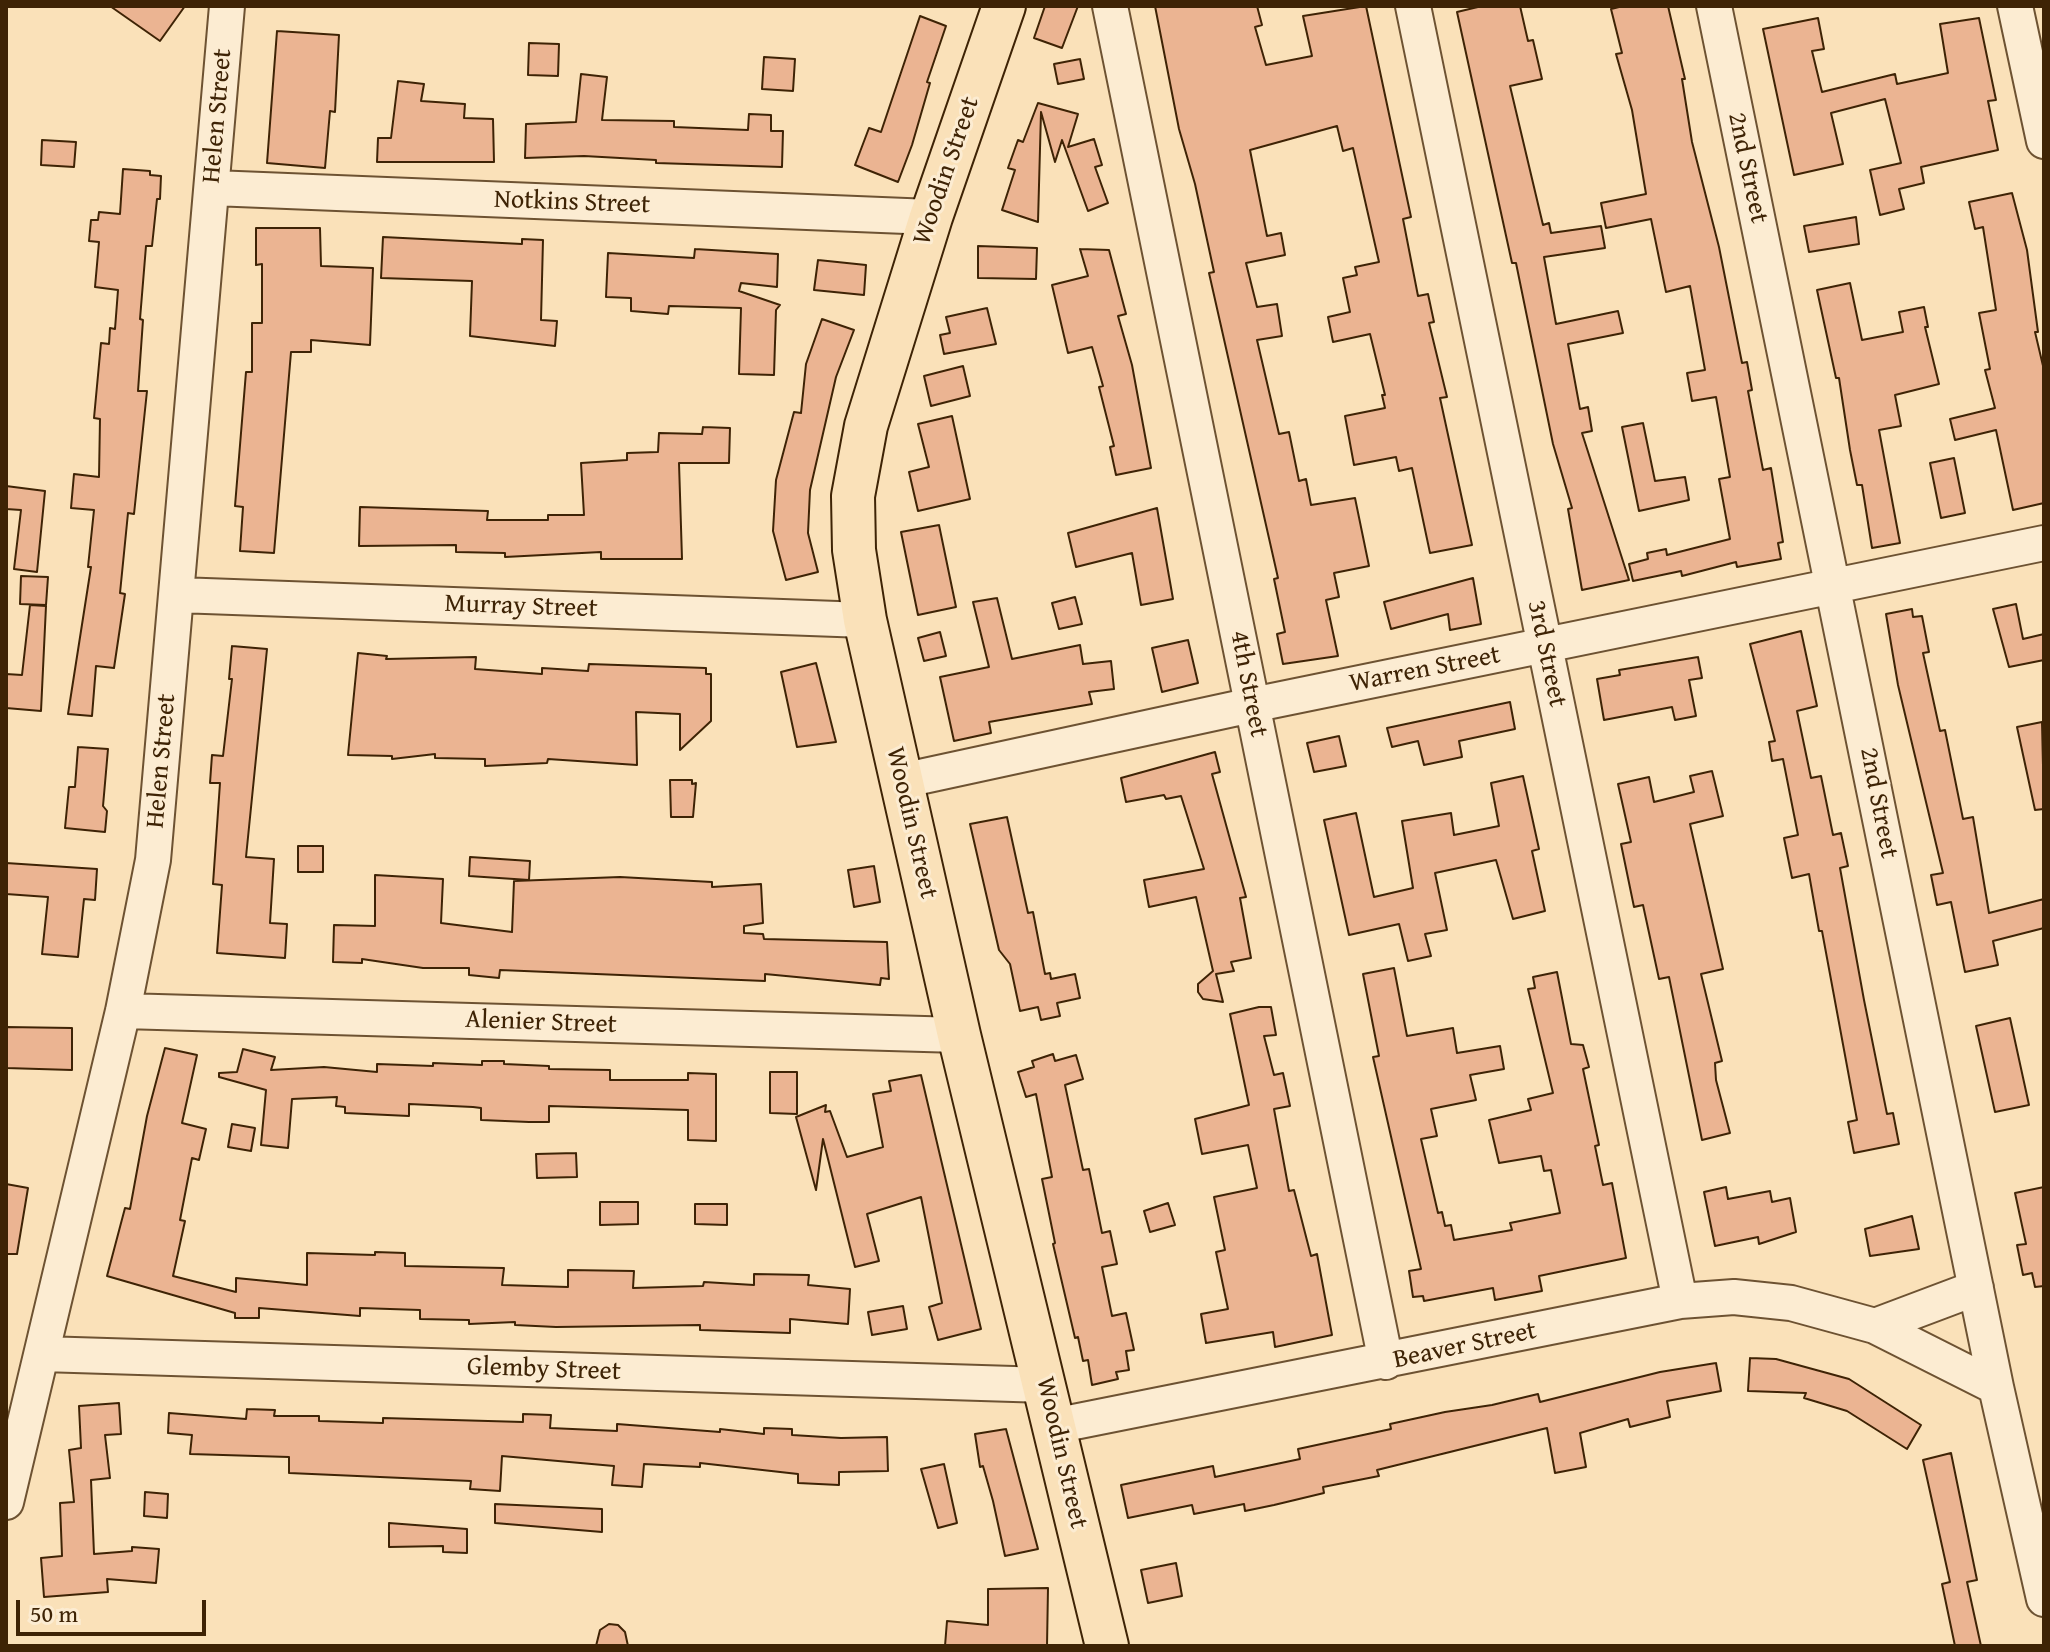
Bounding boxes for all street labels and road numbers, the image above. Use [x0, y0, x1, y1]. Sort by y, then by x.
street label: Helen Street [197, 47, 239, 185]
street label: Woodin Street [907, 93, 987, 249]
street label: 2nd Street [1720, 110, 1774, 226]
street label: Notkins Street [493, 185, 651, 221]
street label: Murray Street [444, 589, 598, 625]
street label: 3rd Street [1519, 598, 1573, 710]
street label: 4th Street [1222, 628, 1274, 740]
street label: Warren Street [1347, 640, 1503, 700]
street label: Helen Street [141, 692, 183, 830]
street label: Woodin Street [878, 744, 944, 902]
street label: 2nd Street [1852, 745, 1904, 861]
street label: Alenier Street [465, 1005, 617, 1041]
street label: Beaver Street [1391, 1316, 1539, 1376]
street label: Glemby Street [467, 1352, 621, 1388]
street label: Woodin Street [1028, 1374, 1094, 1532]

